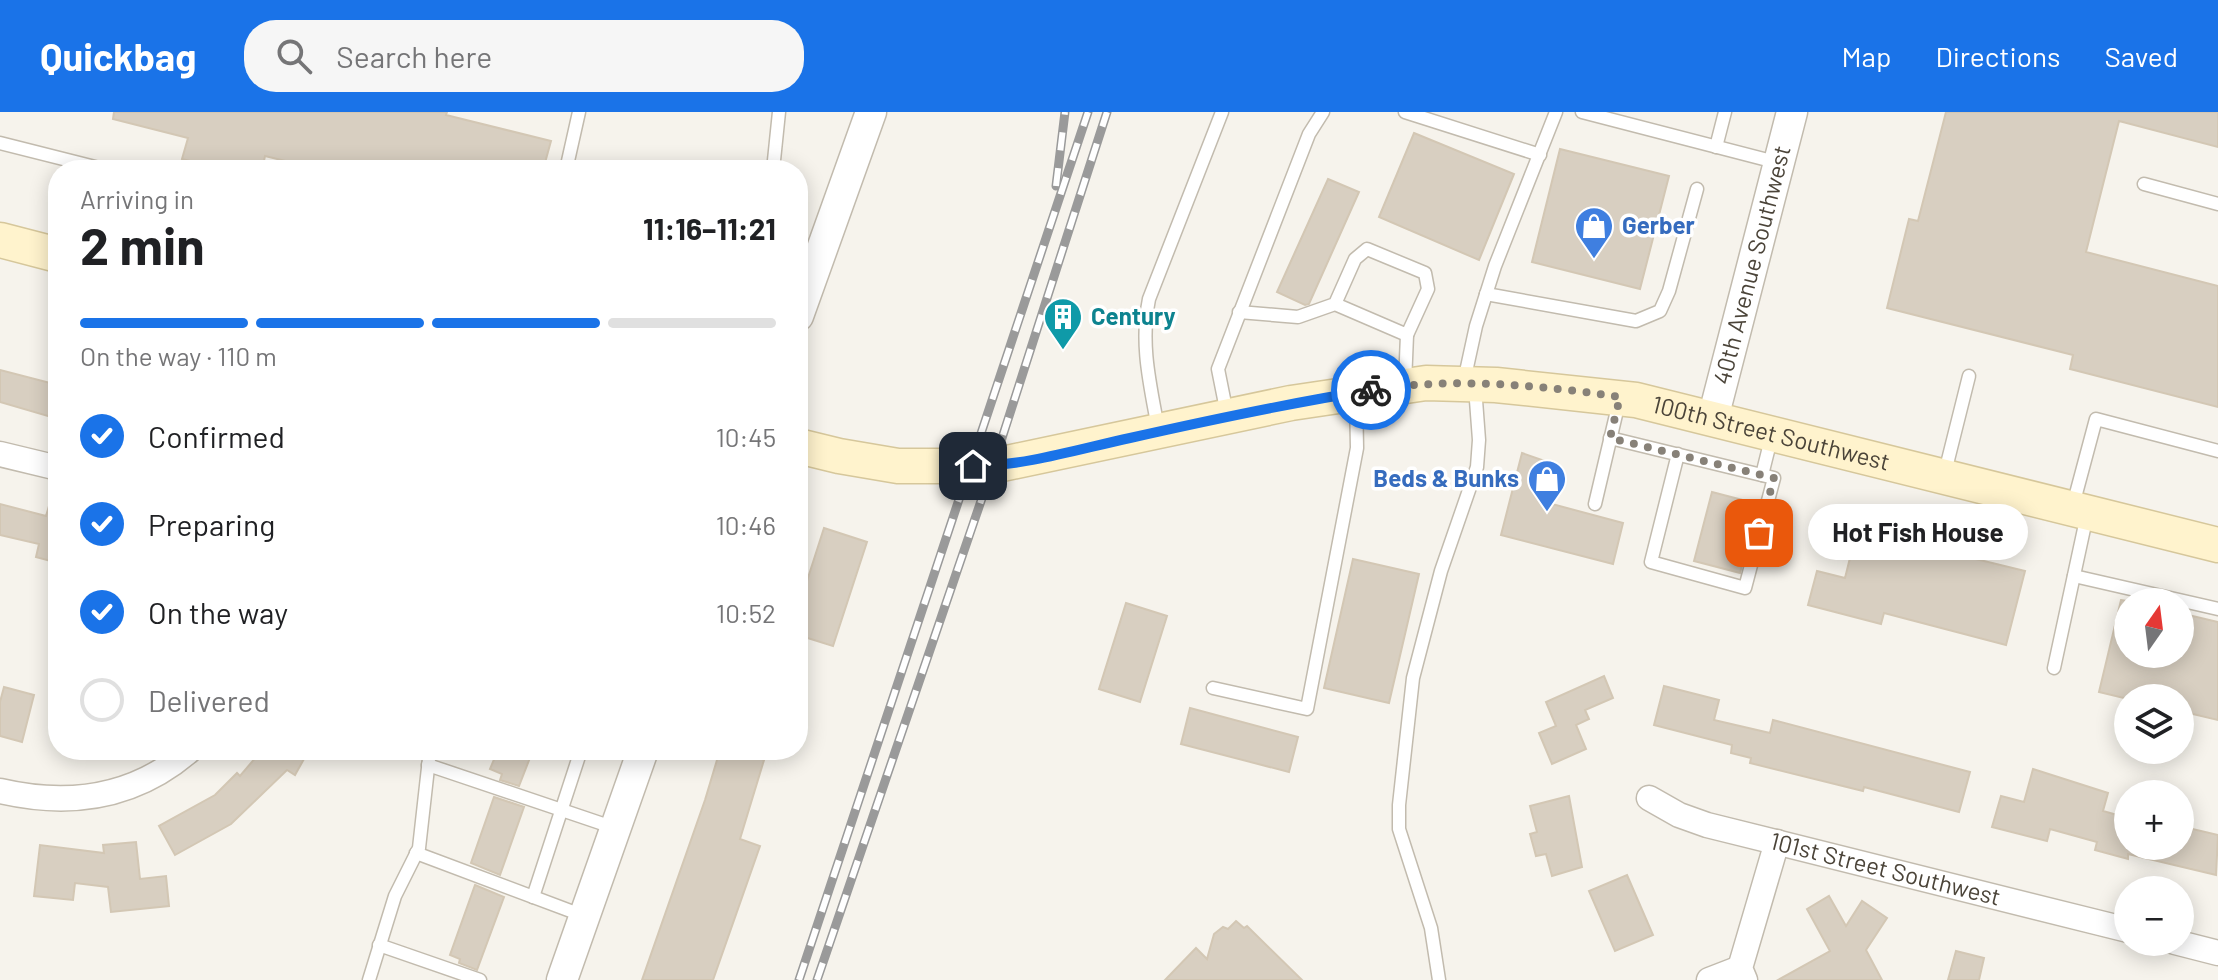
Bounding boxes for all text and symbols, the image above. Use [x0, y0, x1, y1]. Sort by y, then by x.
search box [244, 20, 804, 92]
text: Quickbag [40, 33, 196, 79]
icon: search [272, 34, 316, 78]
text: Search here [336, 38, 492, 74]
text: Map [1842, 39, 1891, 73]
text: Directions [1935, 39, 2061, 73]
text: Saved [2105, 39, 2178, 73]
street label: 40th Avenue Southwest [1706, 142, 1796, 387]
text: Arriving in [80, 183, 194, 214]
shop icon: Gerber [1573, 205, 1615, 260]
text: 11:16–11:21 [643, 210, 776, 246]
place label: Gerber [1622, 210, 1695, 239]
text: 2 min [80, 213, 205, 275]
building icon: Century [1042, 296, 1084, 351]
place label: Century [1091, 301, 1176, 330]
text: On the way · 110 m [80, 340, 277, 371]
courier [1331, 350, 1411, 430]
icon: bike [1349, 368, 1393, 412]
street label: 100th Street Southwest [1650, 389, 1893, 476]
icon: check [80, 414, 124, 458]
text: Confirmed [148, 418, 285, 454]
text: 10:45 [716, 421, 776, 452]
pin [939, 432, 1007, 500]
icon: home [951, 444, 995, 488]
shop icon: Beds & Bunks [1526, 458, 1568, 513]
place label: Beds & Bunks [1373, 463, 1519, 492]
pin [1725, 499, 1793, 567]
icon: check [80, 502, 124, 546]
callout: Hot Fish House [1807, 505, 2027, 561]
text: Preparing [148, 506, 275, 542]
text: 10:46 [716, 509, 776, 540]
icon: bag [1737, 511, 1781, 555]
text: Hot Fish House [1832, 516, 2004, 547]
north arrow [2114, 588, 2194, 668]
map controls [2114, 588, 2194, 956]
icon: check [80, 590, 124, 634]
text: On the way [148, 594, 288, 630]
text: 10:52 [716, 597, 776, 628]
text: Delivered [148, 682, 270, 718]
button: layers [2114, 684, 2194, 764]
button: + [2114, 780, 2194, 860]
street label: 101st Street Southwest [1767, 825, 2004, 911]
button: − [2114, 876, 2194, 956]

